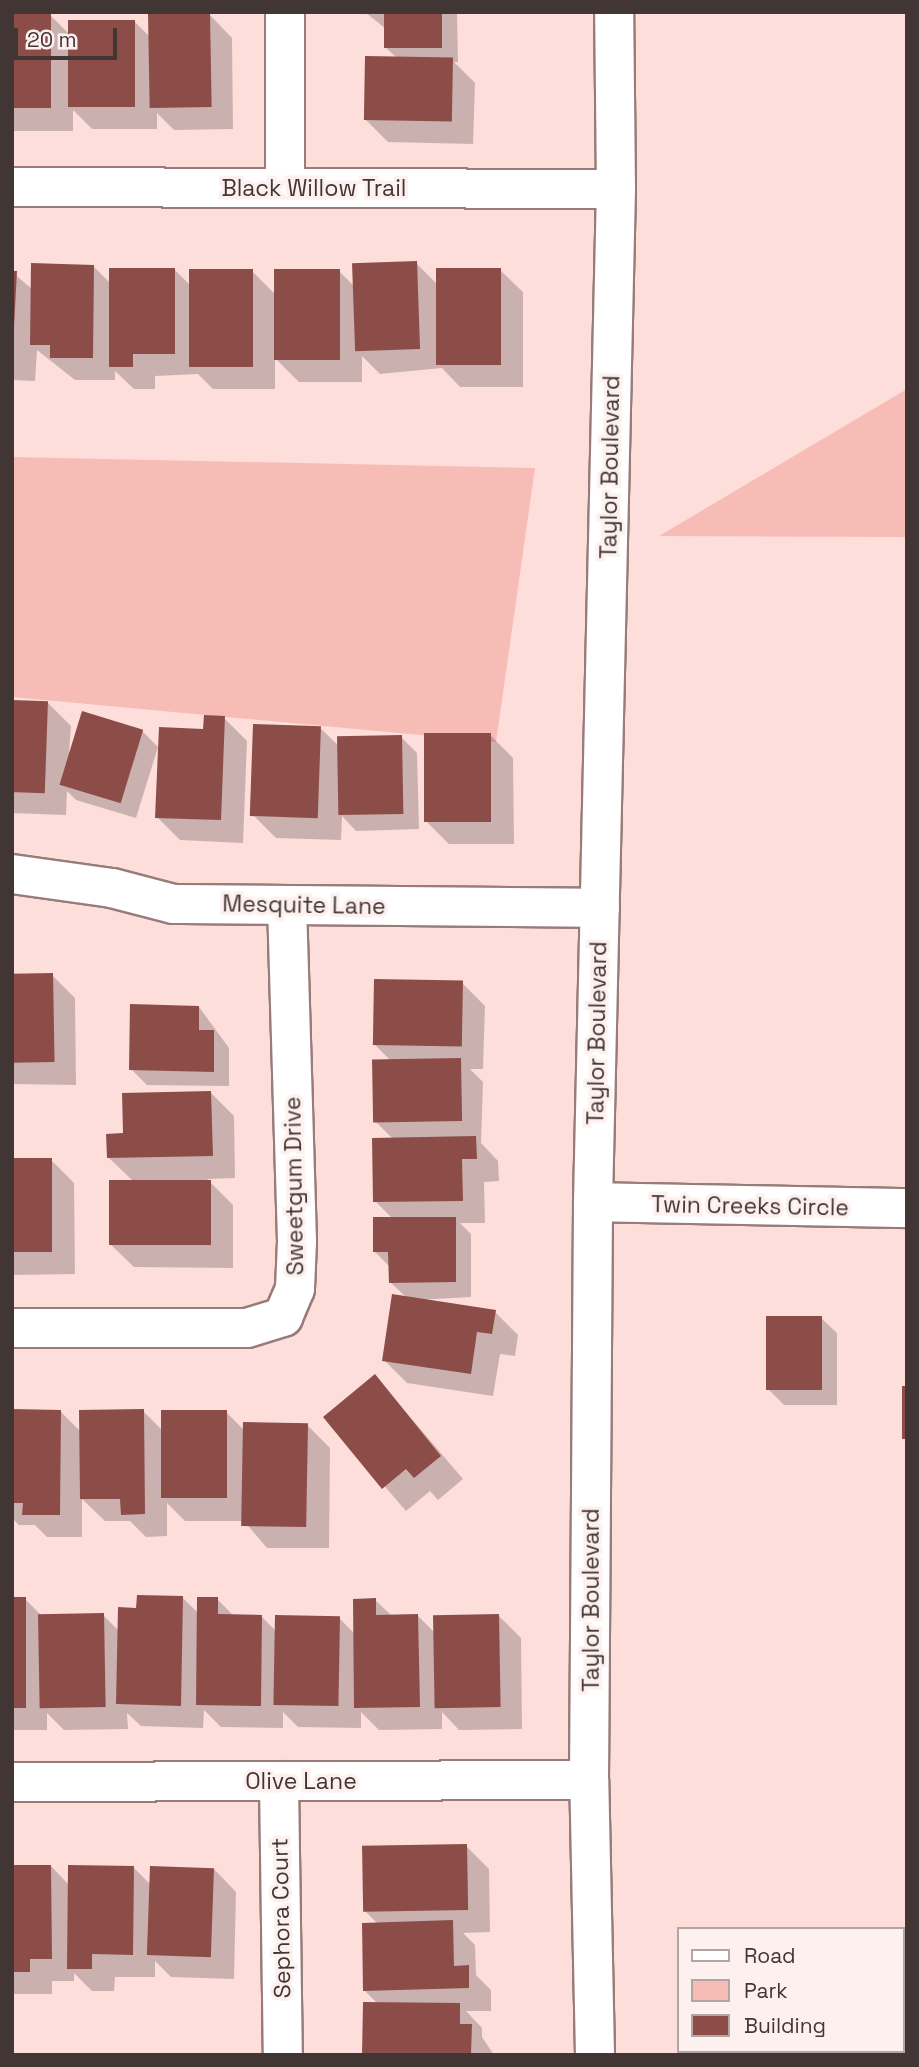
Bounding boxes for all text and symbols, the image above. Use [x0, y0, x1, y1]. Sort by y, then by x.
scale bar [18, 14, 121, 58]
text: 20 m [27, 26, 77, 53]
street label: Black Willow Trail [221, 174, 407, 202]
street label: Taylor Boulevard [595, 375, 625, 559]
street label: Mesquite Lane [222, 890, 386, 920]
street label: Taylor Boulevard [582, 941, 612, 1125]
street label: Sweetgum Drive [279, 1096, 309, 1276]
street label: Twin Creeks Circle [651, 1190, 849, 1222]
street label: Taylor Boulevard [577, 1508, 605, 1692]
street label: Olive Lane [245, 1767, 357, 1795]
street label: Sephora Court [266, 1837, 296, 1999]
legend [678, 1927, 905, 2053]
text: Road [744, 1942, 796, 1969]
text: Park [744, 1977, 788, 2004]
text: Building [744, 2012, 826, 2039]

